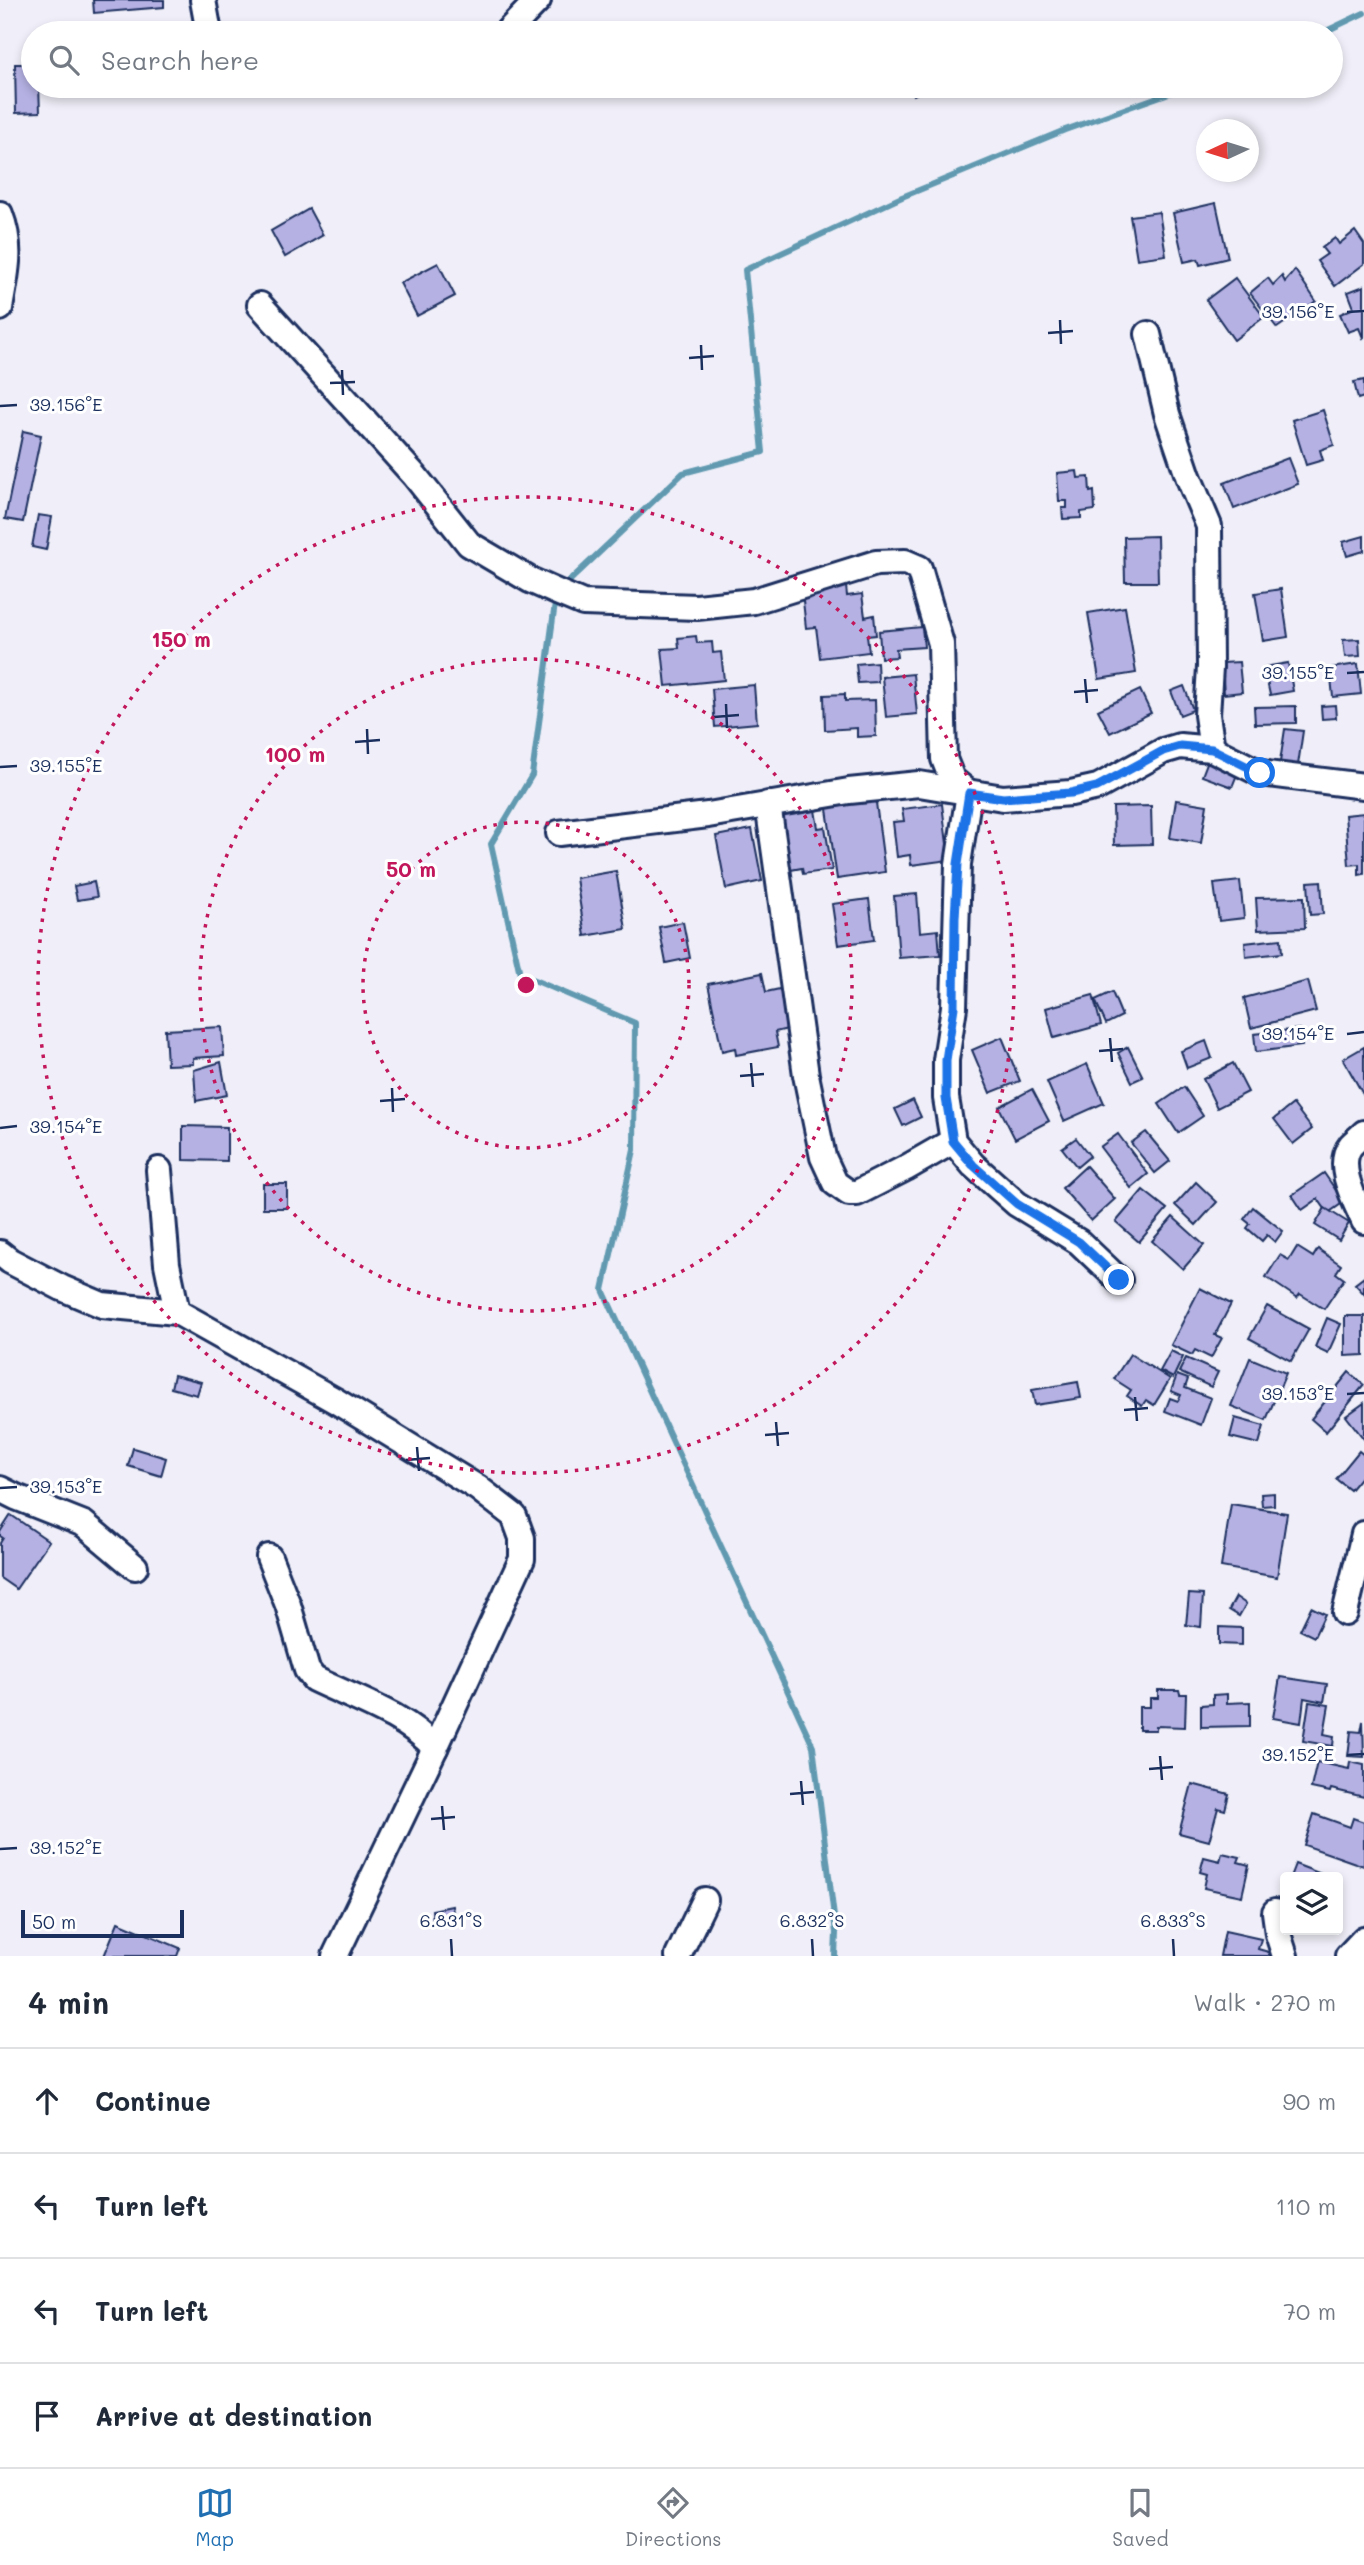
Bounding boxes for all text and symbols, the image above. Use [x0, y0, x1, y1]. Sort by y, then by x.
search box [21, 21, 1343, 98]
icon: search [45, 41, 83, 79]
text: Search here [101, 43, 259, 77]
north arrow [1196, 119, 1259, 182]
text: 39.156°E [1261, 299, 1335, 323]
text: 39.156°E [29, 392, 103, 416]
text: 150 m [151, 625, 211, 652]
text: 39.155°E [1262, 660, 1334, 684]
text: 100 m [265, 740, 325, 767]
text: 39.155°E [30, 753, 102, 777]
route start [1244, 757, 1275, 788]
text: 50 m [386, 855, 436, 882]
centre of rings [514, 973, 538, 997]
text: 39.154°E [1262, 1021, 1334, 1045]
text: 39.154°E [30, 1114, 102, 1138]
route end [1103, 1264, 1134, 1295]
text: 39.153°E [1262, 1381, 1334, 1405]
text: 39.153°E [30, 1474, 102, 1498]
text: 39.152°E [1262, 1742, 1334, 1766]
text: 39.152°E [30, 1835, 102, 1859]
map controls [1280, 1872, 1343, 1935]
button: layers [1280, 1872, 1343, 1935]
scale bar [21, 1907, 184, 1939]
text: 6.831°S [420, 1908, 482, 1932]
text: 6.832°S [780, 1908, 844, 1932]
text: 6.833°S [1140, 1908, 1206, 1932]
text: 50 m [32, 1909, 76, 1934]
text: 4 min [28, 1982, 109, 2022]
text: Walk · 270 m [1193, 1987, 1336, 2017]
icon: ahead [28, 2082, 66, 2120]
text: Continue [95, 2084, 211, 2118]
text: 90 m [1283, 2086, 1336, 2116]
icon: left [28, 2187, 66, 2225]
text: Turn left [95, 2189, 208, 2223]
text: 110 m [1276, 2191, 1336, 2221]
icon: left [28, 2292, 66, 2330]
text: Turn left [95, 2294, 208, 2328]
text: 70 m [1283, 2296, 1336, 2326]
icon: arrive [28, 2397, 66, 2435]
text: Arrive at destination [95, 2399, 372, 2433]
tab: Map [195, 2484, 234, 2551]
tab: Directions [625, 2484, 721, 2551]
tab: Saved [1112, 2484, 1169, 2551]

